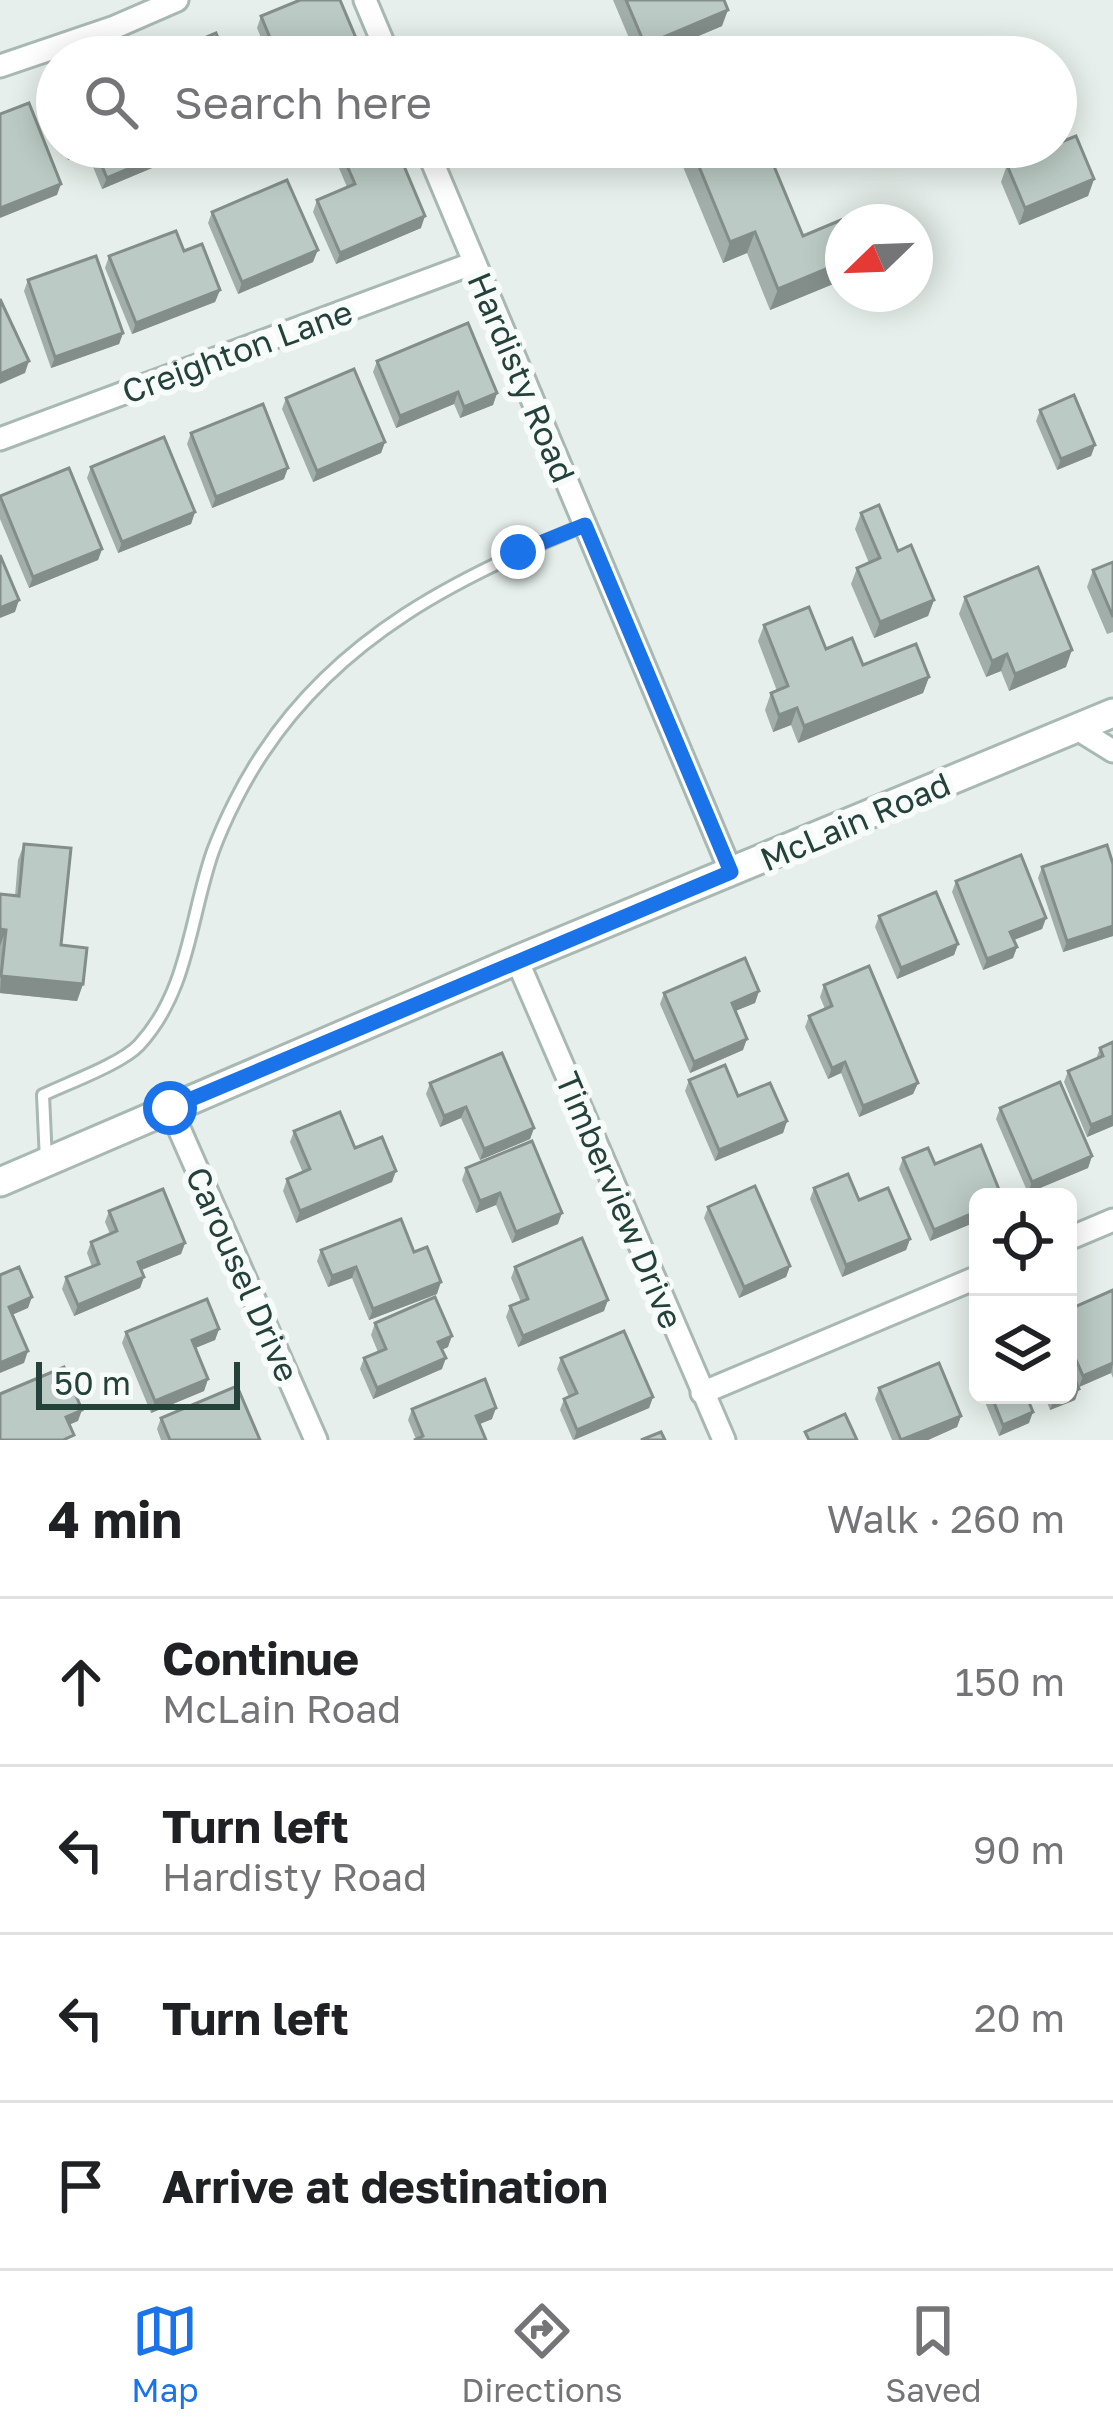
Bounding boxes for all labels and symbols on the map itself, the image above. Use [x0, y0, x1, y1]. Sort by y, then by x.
north arrow [825, 204, 933, 312]
street label: Hardisty Road [460, 266, 584, 488]
street label: Creighton Lane [117, 291, 357, 411]
route end [491, 525, 545, 579]
street label: McLain Road [754, 764, 956, 878]
street label: Timberview Drive [548, 1066, 692, 1334]
route start [143, 1081, 197, 1135]
street label: Carousel Drive [178, 1161, 308, 1387]
scale bar [36, 1356, 240, 1409]

